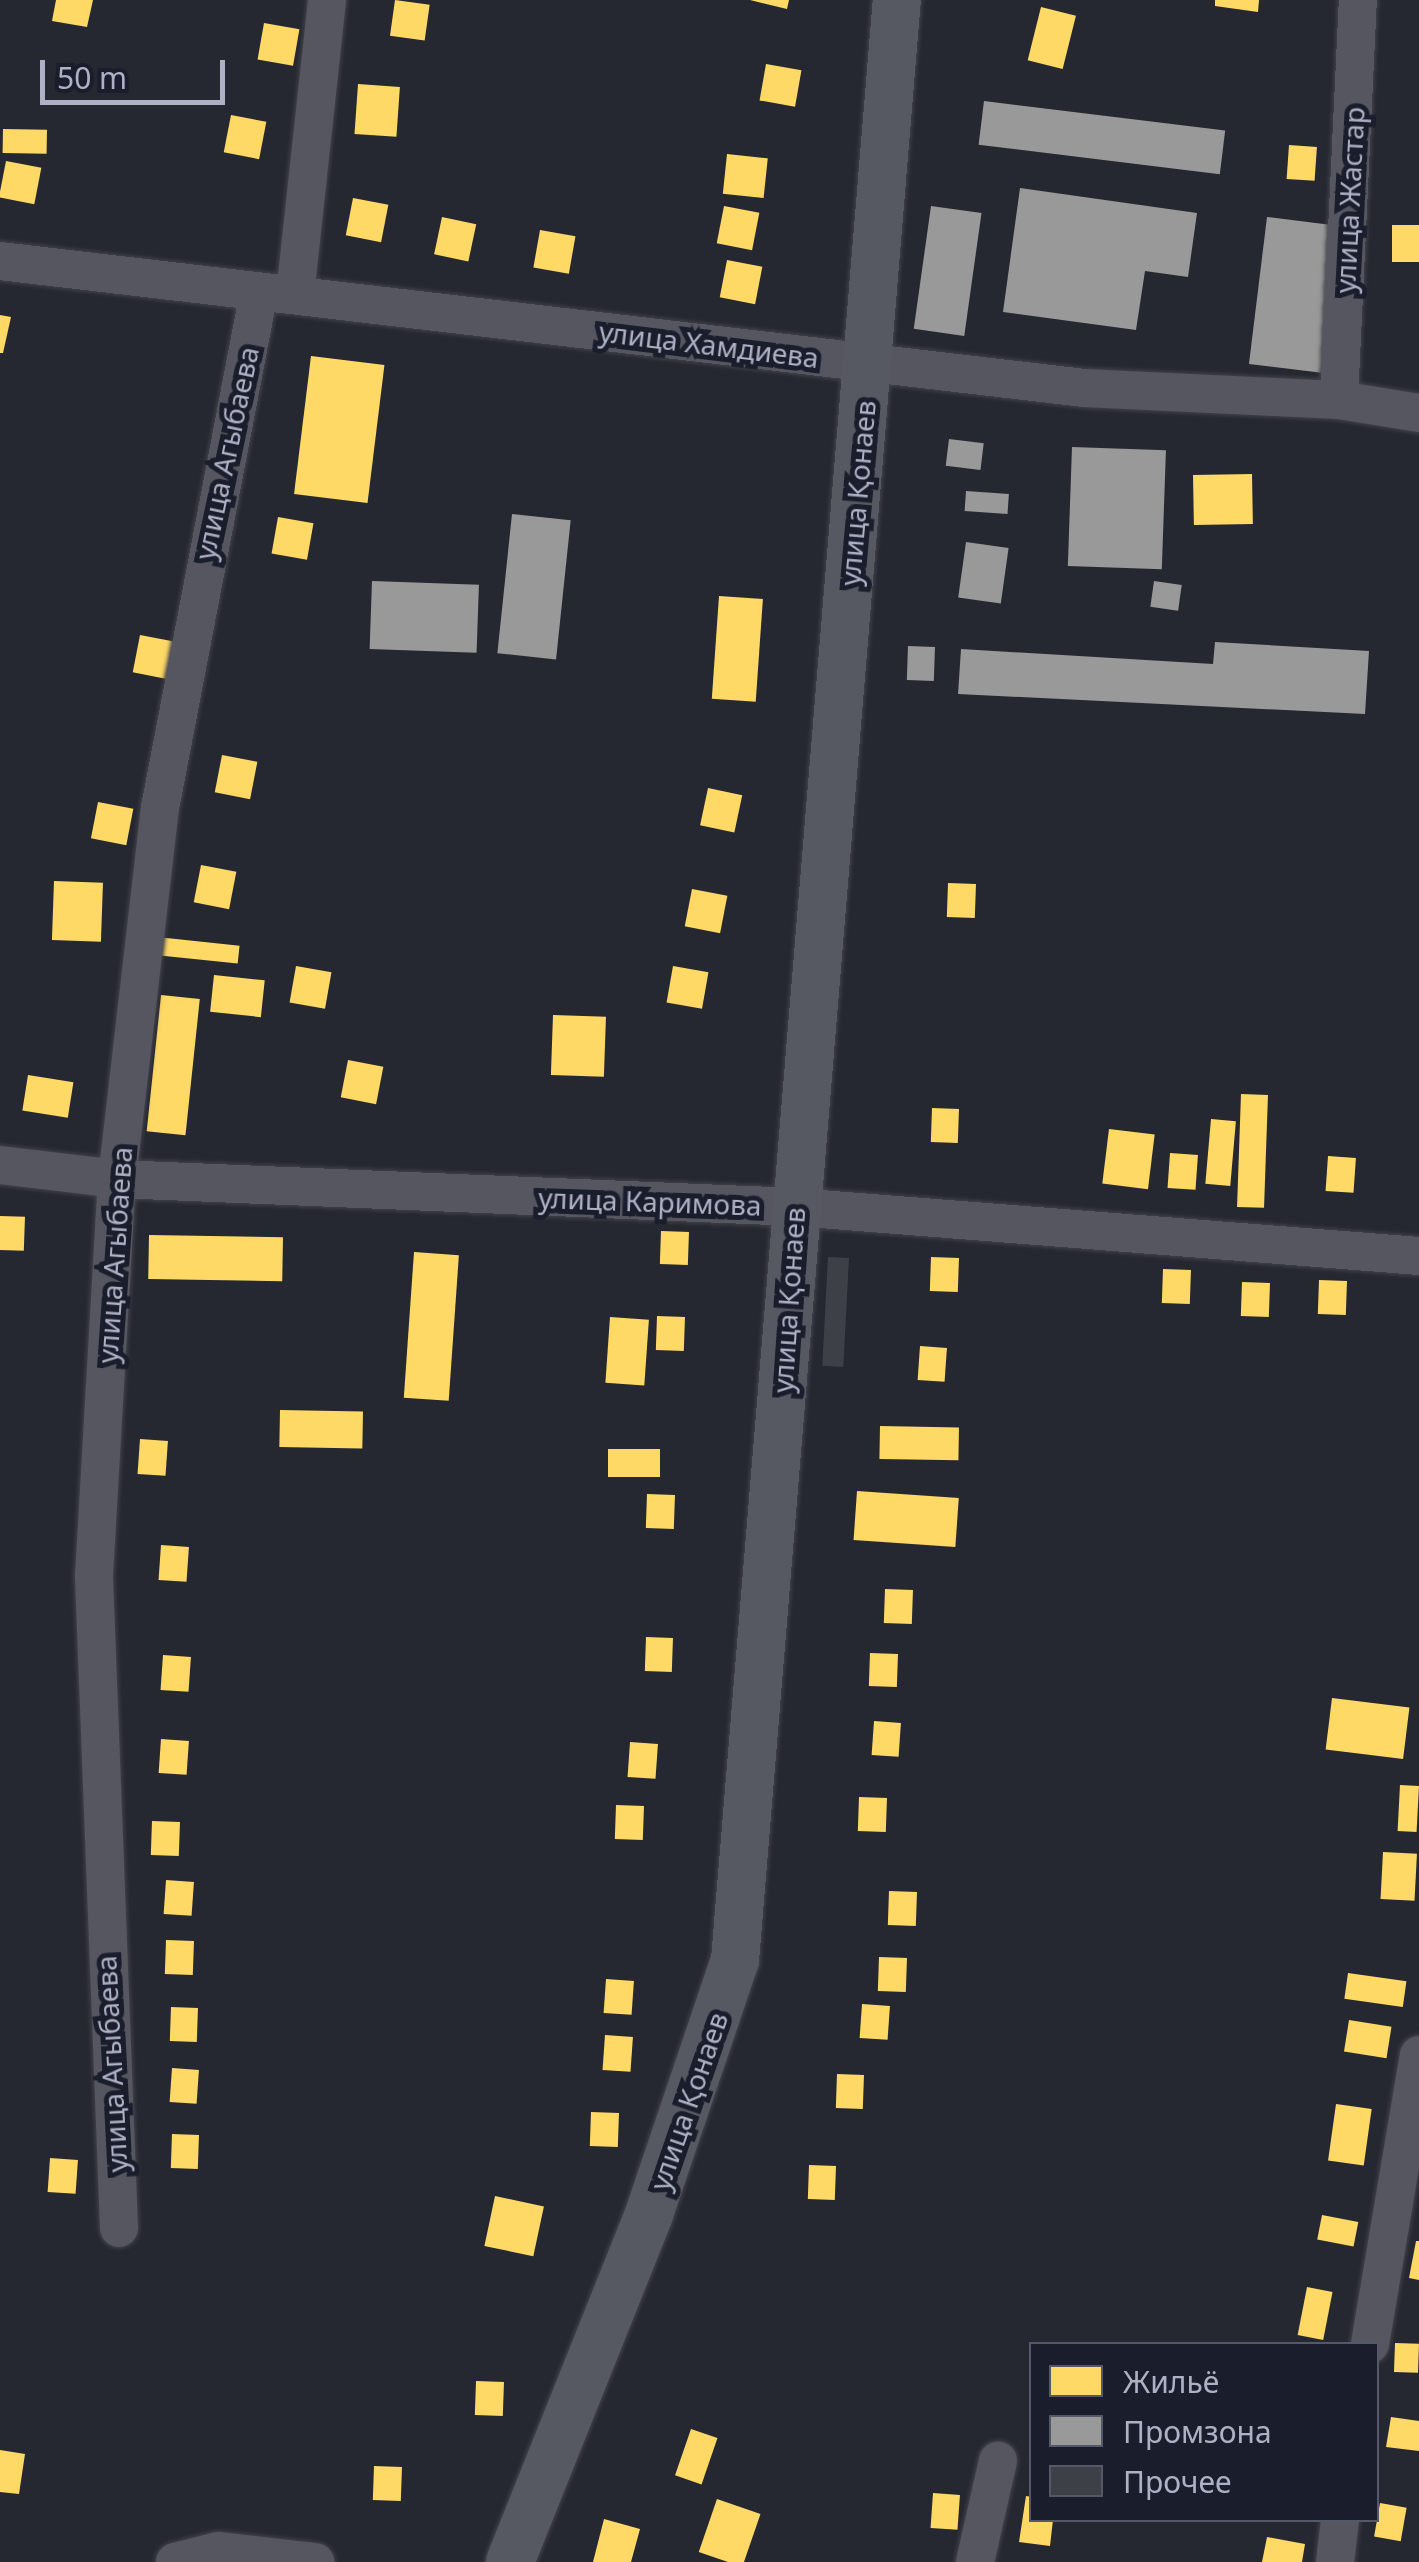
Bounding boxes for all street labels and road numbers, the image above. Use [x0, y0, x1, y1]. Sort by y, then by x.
street label: улица Жастар [1327, 106, 1371, 294]
street label: улица Хамдиева [597, 314, 821, 374]
street label: улица Агыбаева [187, 343, 265, 563]
street label: улица Қонаев [832, 399, 882, 587]
street label: улица Агыбаева [90, 1146, 138, 1364]
street label: улица Каримова [538, 1180, 762, 1222]
street label: улица Қонаев [765, 1206, 811, 1394]
street label: улица Агыбаева [89, 1955, 133, 2173]
street label: улица Қонаев [642, 2008, 734, 2194]

